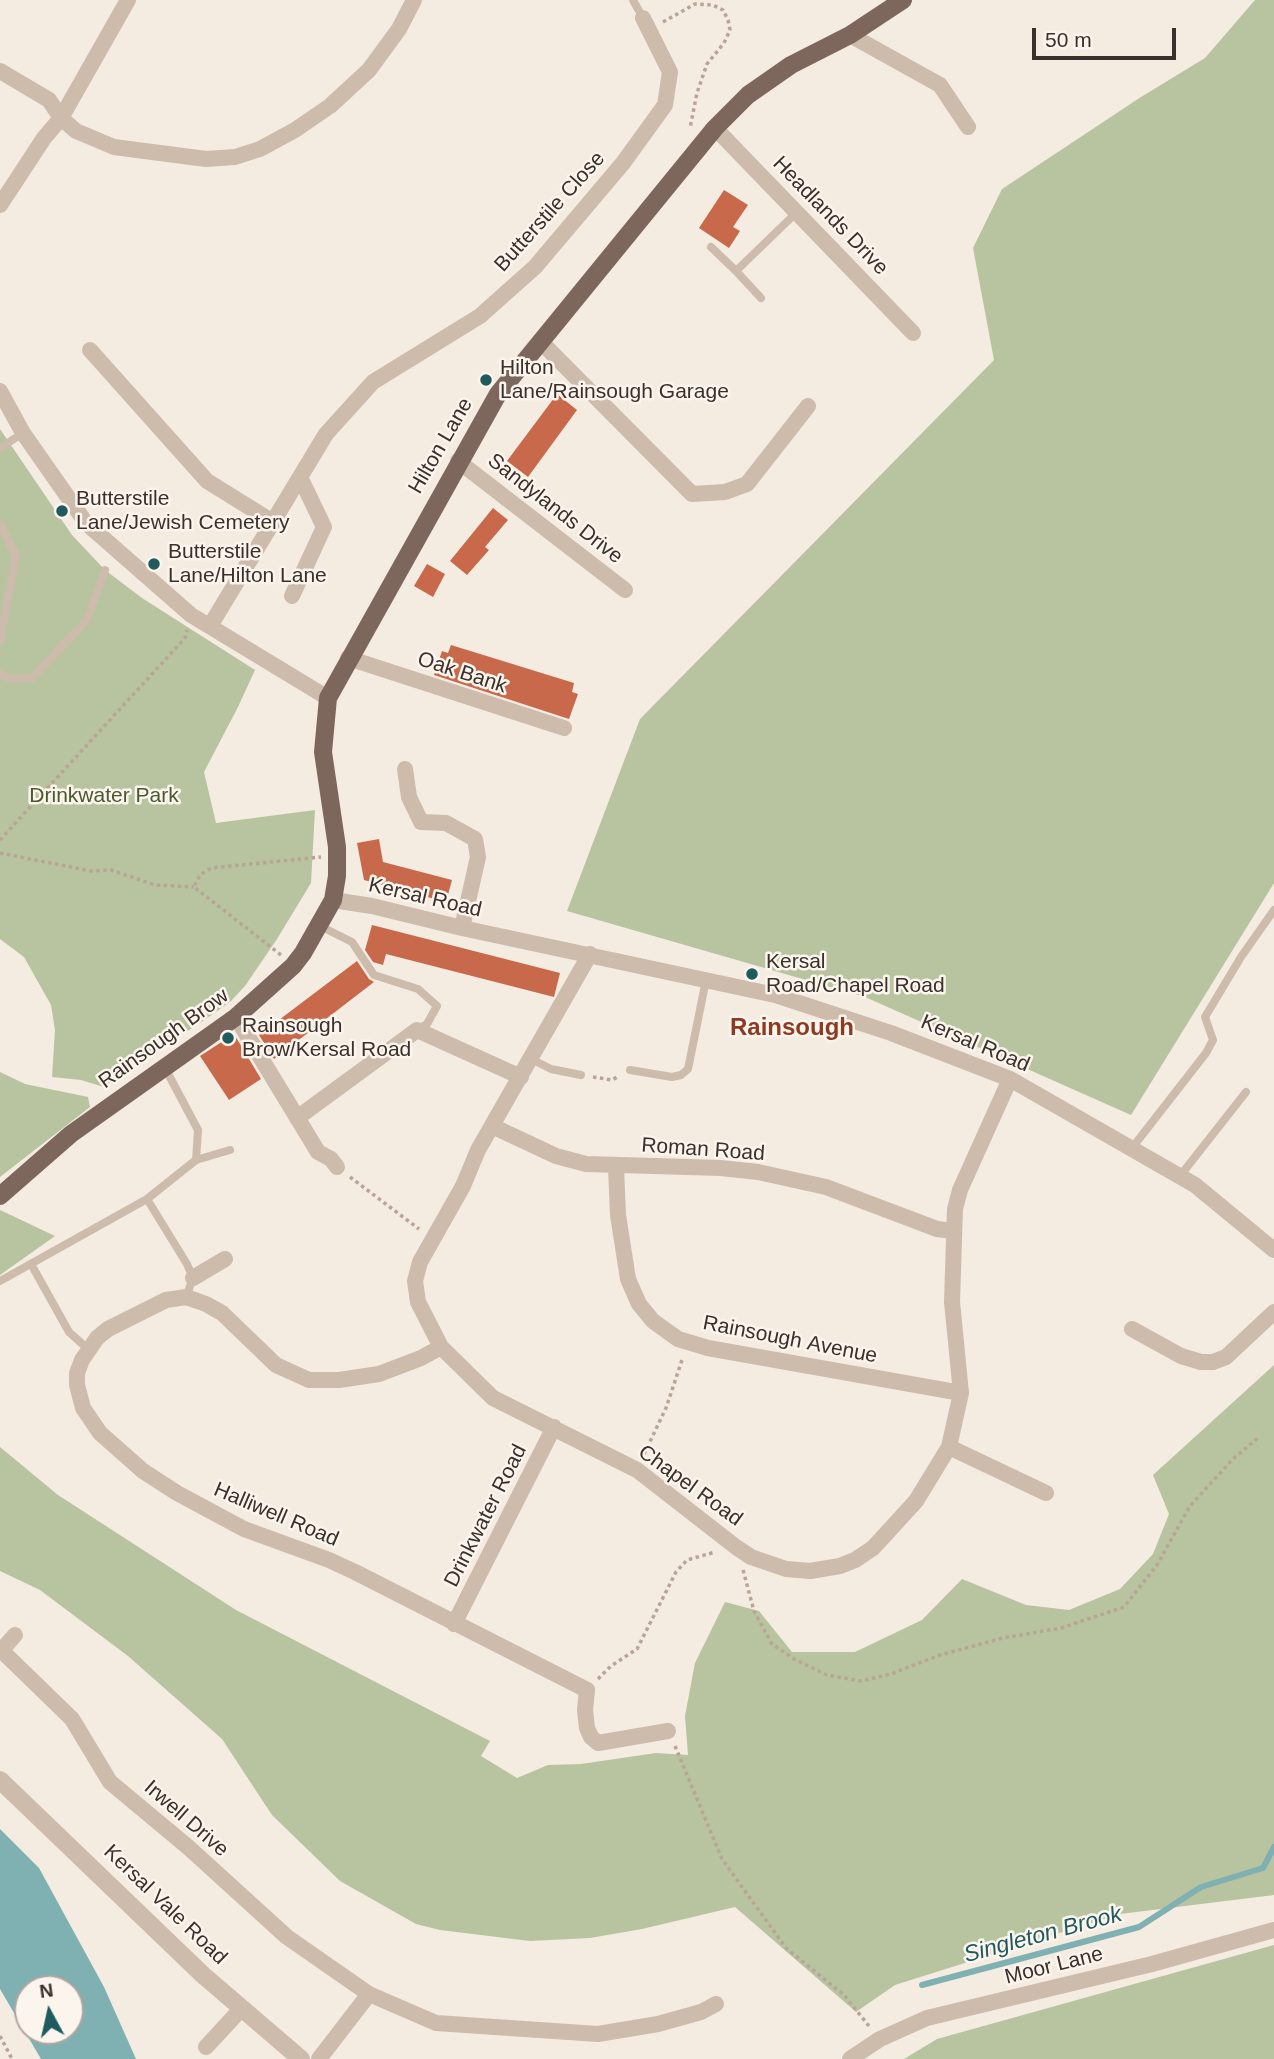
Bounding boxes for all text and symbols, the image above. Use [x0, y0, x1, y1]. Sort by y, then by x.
scale bar [1036, 14, 1180, 58]
text: 50 m [1045, 28, 1092, 51]
street label: Butterstile Close [489, 147, 611, 277]
street label: Headlands Drive [767, 151, 893, 281]
place label: Hilton Lane/Rainsough Garage [500, 355, 729, 405]
marker: Hilton Lane/Rainsough Garage [478, 372, 494, 388]
street label: Hilton Lane [404, 394, 478, 498]
street label: Sandylands Drive [482, 448, 628, 570]
place label: Butterstile Lane/Jewish Cemetery [76, 486, 290, 536]
marker: Butterstile Lane/Jewish Cemetery [54, 503, 70, 519]
place label: Butterstile Lane/Hilton Lane [168, 539, 327, 589]
marker: Butterstile Lane/Hilton Lane [146, 556, 162, 572]
street label: Oak Bank [414, 647, 510, 699]
park label: Drinkwater Park [29, 783, 179, 809]
street label: Kersal Road [366, 873, 484, 923]
place label: Kersal Road/Chapel Road [766, 949, 945, 999]
marker: Kersal Road/Chapel Road [744, 966, 760, 982]
street label: Rainsough Brow [94, 984, 234, 1094]
street label: Kersal Road [917, 1010, 1033, 1078]
place label: Rainsough Brow/Kersal Road [242, 1013, 411, 1063]
district label: Rainsough [730, 1014, 854, 1042]
marker: Rainsough Brow/Kersal Road [220, 1030, 236, 1046]
street label: Roman Road [640, 1133, 766, 1167]
street label: Rainsough Avenue [701, 1311, 879, 1369]
street label: Chapel Road [633, 1440, 747, 1532]
street label: Drinkwater Road [439, 1441, 533, 1591]
street label: Halliwell Road [210, 1477, 342, 1553]
street label: Irwell Drive [139, 1775, 233, 1863]
street label: Kersal Vale Road [98, 1840, 232, 1970]
water label: Singleton Brook [961, 1901, 1125, 1969]
street label: Moor Lane [1002, 1942, 1106, 1990]
north arrow [14, 1975, 84, 2045]
text: N [38, 1979, 55, 2002]

